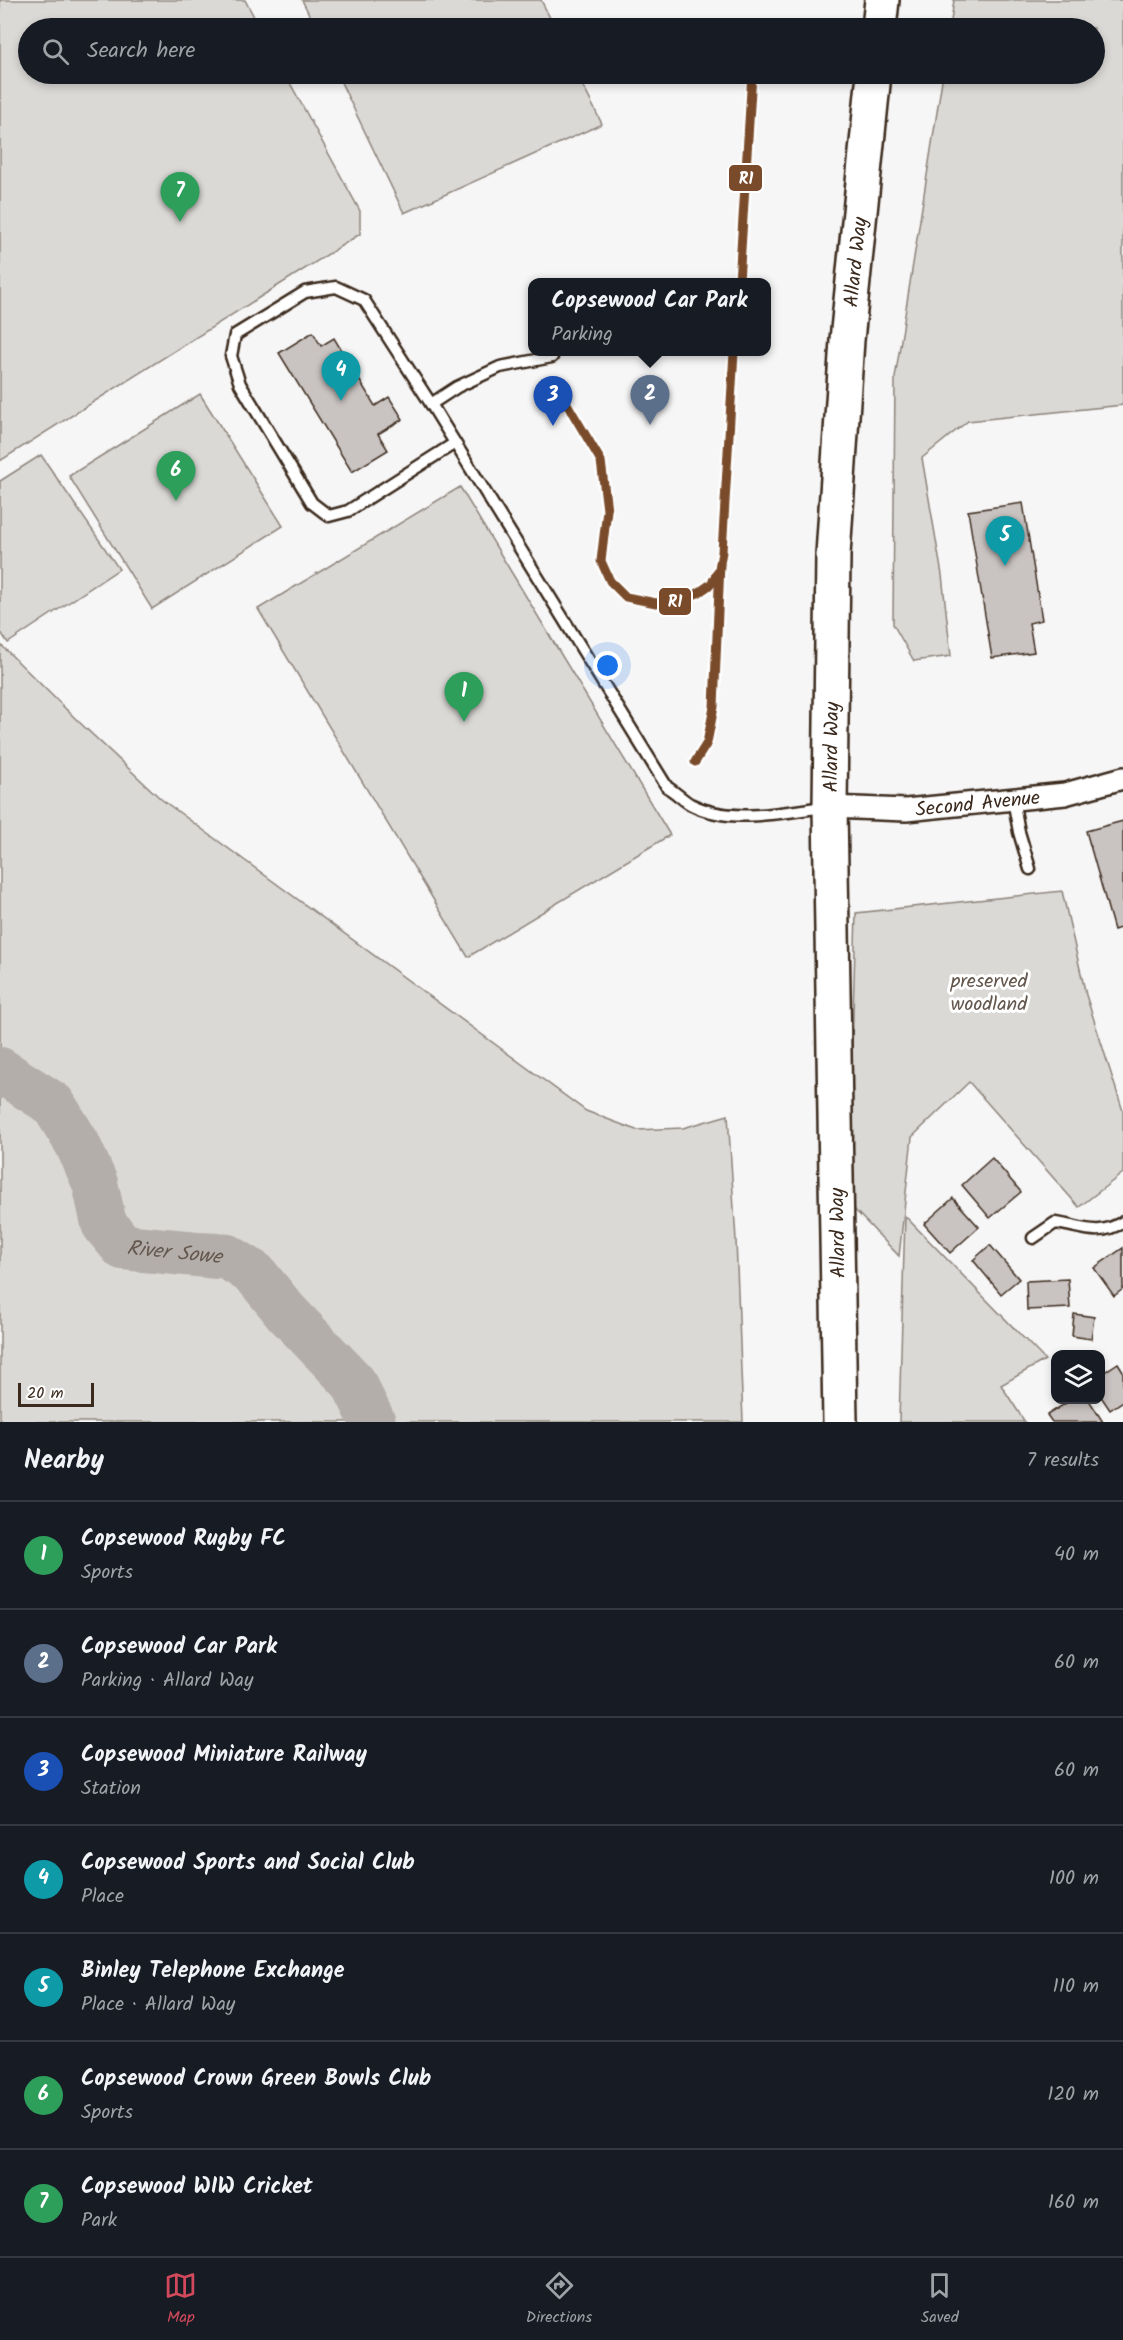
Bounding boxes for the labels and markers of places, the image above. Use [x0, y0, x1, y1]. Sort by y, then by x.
pin: 7 [160, 172, 200, 222]
pin: 4 [322, 352, 360, 401]
pin: 3 [534, 376, 572, 426]
pin: 2 [630, 376, 670, 425]
pin: 6 [156, 452, 195, 501]
pin: 5 [986, 516, 1024, 566]
pin: 1 [444, 672, 484, 722]

